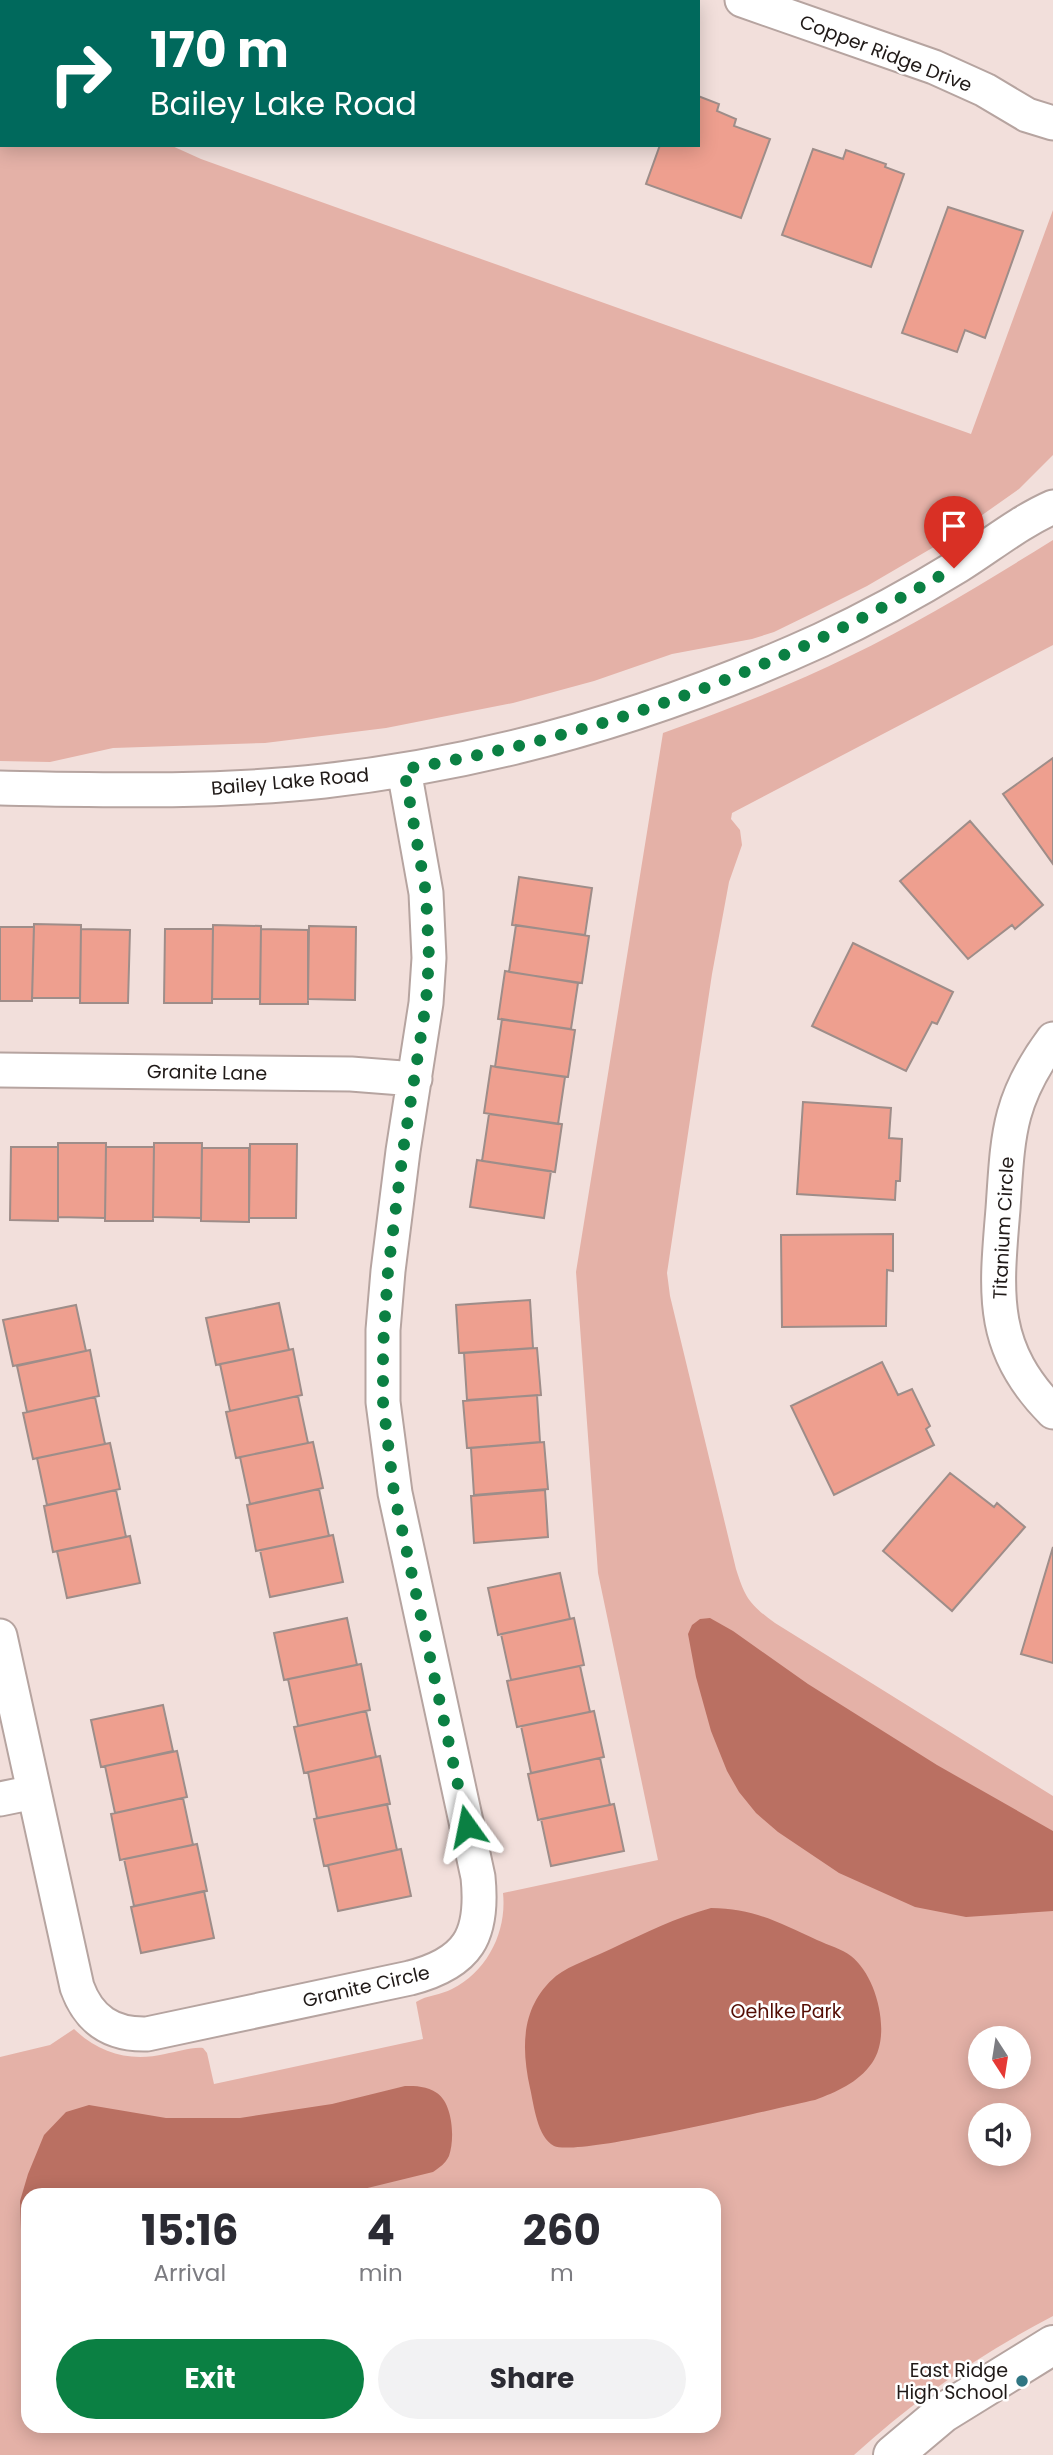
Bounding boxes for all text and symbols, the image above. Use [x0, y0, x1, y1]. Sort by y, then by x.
street label: Copper Ridge Drive [796, 8, 976, 99]
text: 170 m [150, 16, 289, 84]
icon: right [35, 28, 126, 119]
text: Bailey Lake Road [150, 81, 417, 126]
pin [924, 496, 984, 568]
icon: arrive [935, 507, 973, 545]
street label: Bailey Lake Road [210, 761, 370, 802]
street label: Granite Lane [147, 1058, 267, 1087]
street label: Titanium Circle [986, 1156, 1021, 1300]
position arrow [430, 1789, 504, 1863]
street label: Granite Circle [300, 1959, 432, 2014]
park label: Oehlke Park [731, 1998, 842, 2025]
north arrow [968, 2026, 1031, 2090]
map controls [968, 2026, 1031, 2166]
button: sound [968, 2103, 1031, 2166]
text: 15:16 [141, 2201, 239, 2260]
text: 4 [366, 2201, 395, 2260]
text: 260 [523, 2201, 601, 2260]
text: Arrival [154, 2257, 226, 2289]
text: min [359, 2257, 403, 2289]
text: m [550, 2257, 574, 2289]
button: Exit [56, 2339, 364, 2419]
button: Share [378, 2339, 686, 2419]
place label: East Ridge High School [896, 2357, 1008, 2406]
marker: East Ridge High School [1014, 2373, 1030, 2389]

